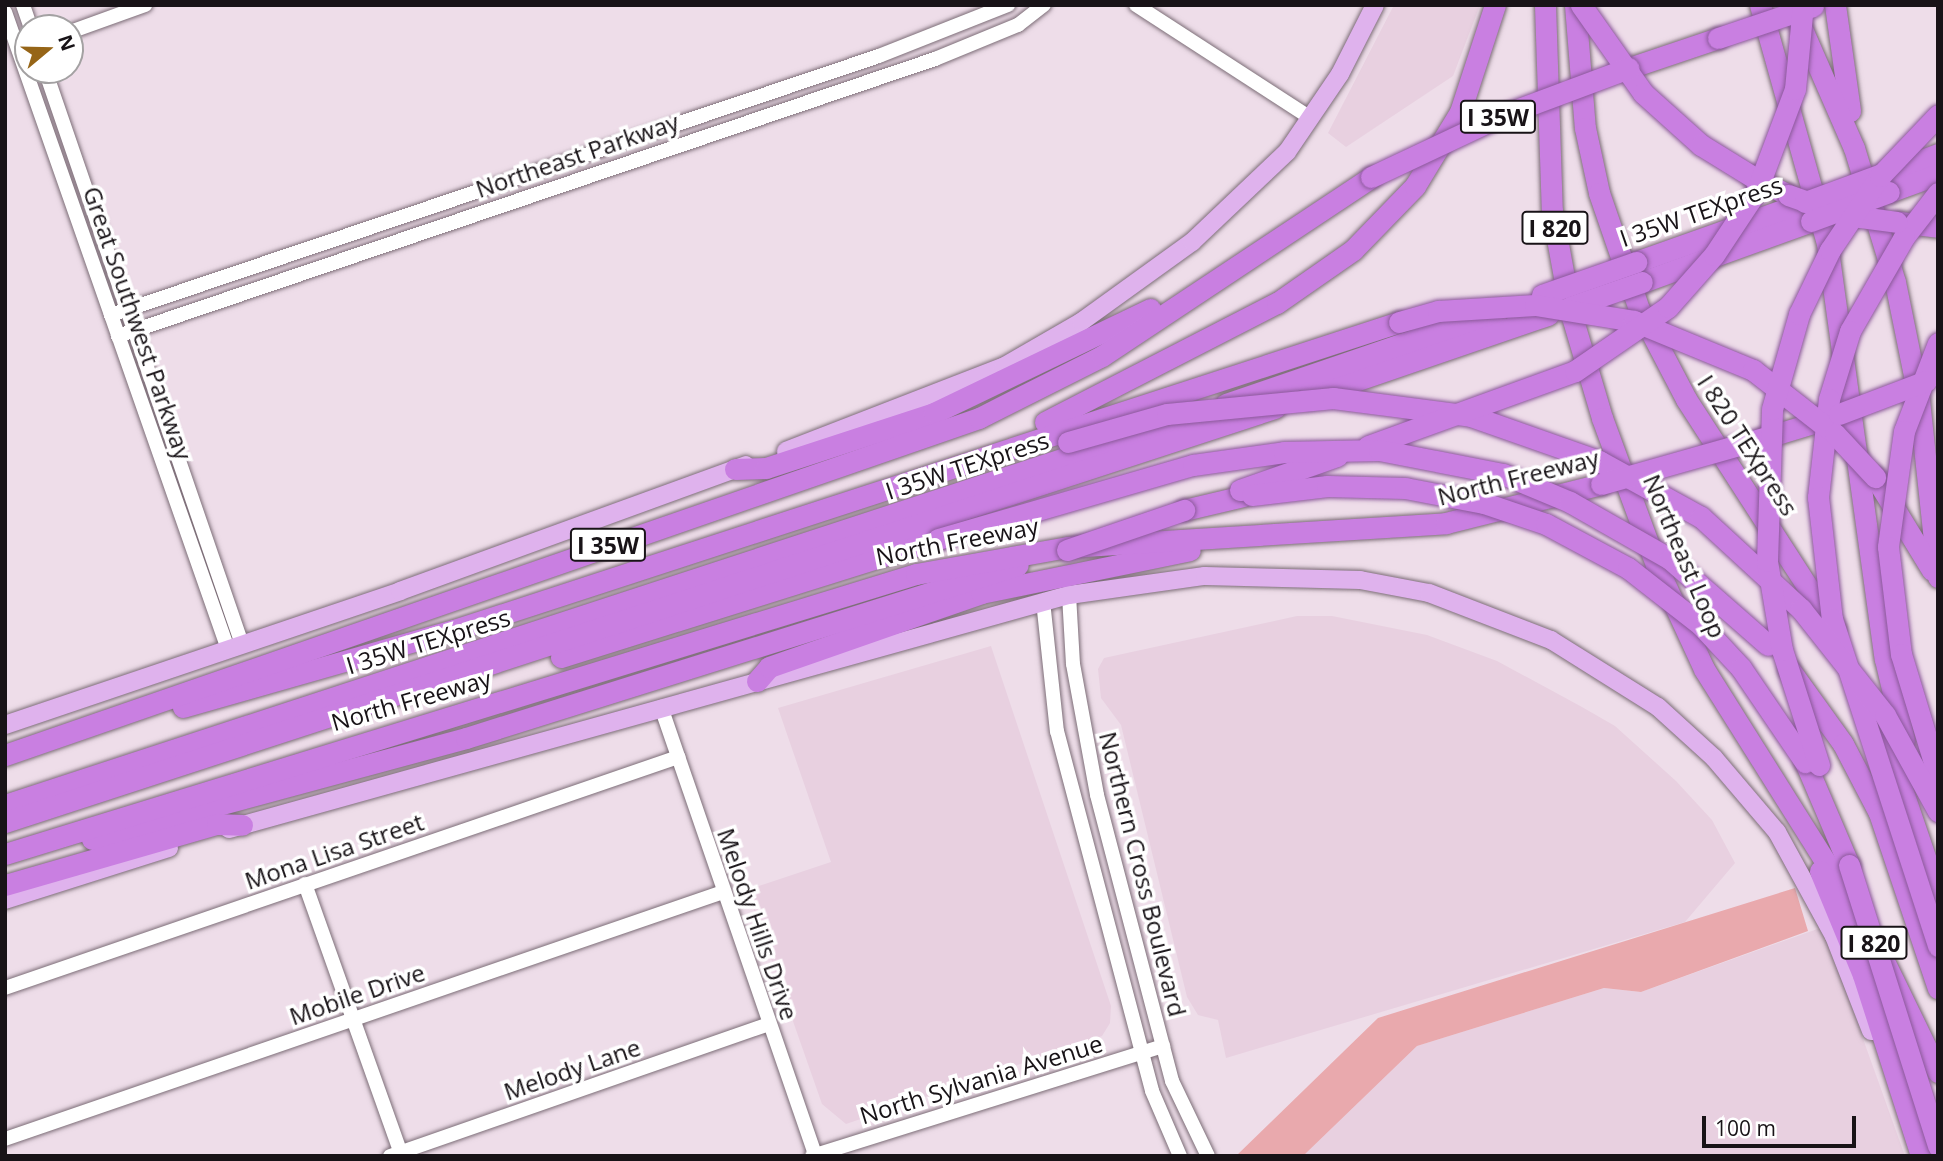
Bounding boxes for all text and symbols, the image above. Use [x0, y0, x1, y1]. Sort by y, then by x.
north arrow [14, 14, 84, 84]
text: N [52, 31, 82, 54]
road number: I 35W [1460, 98, 1536, 136]
street label: Northeast Parkway [472, 107, 682, 203]
street label: I 35W TEXpress [1616, 170, 1786, 252]
street label: Great Southwest Parkway [78, 183, 198, 463]
road number: I 820 [1520, 208, 1590, 247]
street label: I 820 TEXpress [1692, 369, 1804, 521]
street label: I 35W TEXpress [882, 425, 1052, 505]
street label: North Freeway [1435, 443, 1601, 511]
street label: Northeast Loop [1638, 470, 1732, 642]
street label: North Freeway [873, 511, 1041, 571]
road number: I 35W [570, 526, 646, 565]
street label: I 35W TEXpress [342, 602, 514, 680]
street label: North Freeway [328, 663, 494, 737]
street label: Northern Cross Boulevard [1094, 729, 1192, 1019]
street label: Mona Lisa Street [241, 807, 427, 895]
street label: Melody Hills Drive [712, 824, 804, 1024]
road number: I 820 [1839, 924, 1909, 962]
street label: Mobile Drive [286, 957, 428, 1031]
street label: North Sylvania Avenue [856, 1028, 1106, 1130]
street label: Melody Lane [500, 1032, 644, 1106]
scale bar [1705, 1102, 1859, 1146]
text: 100 m [1715, 1114, 1776, 1142]

